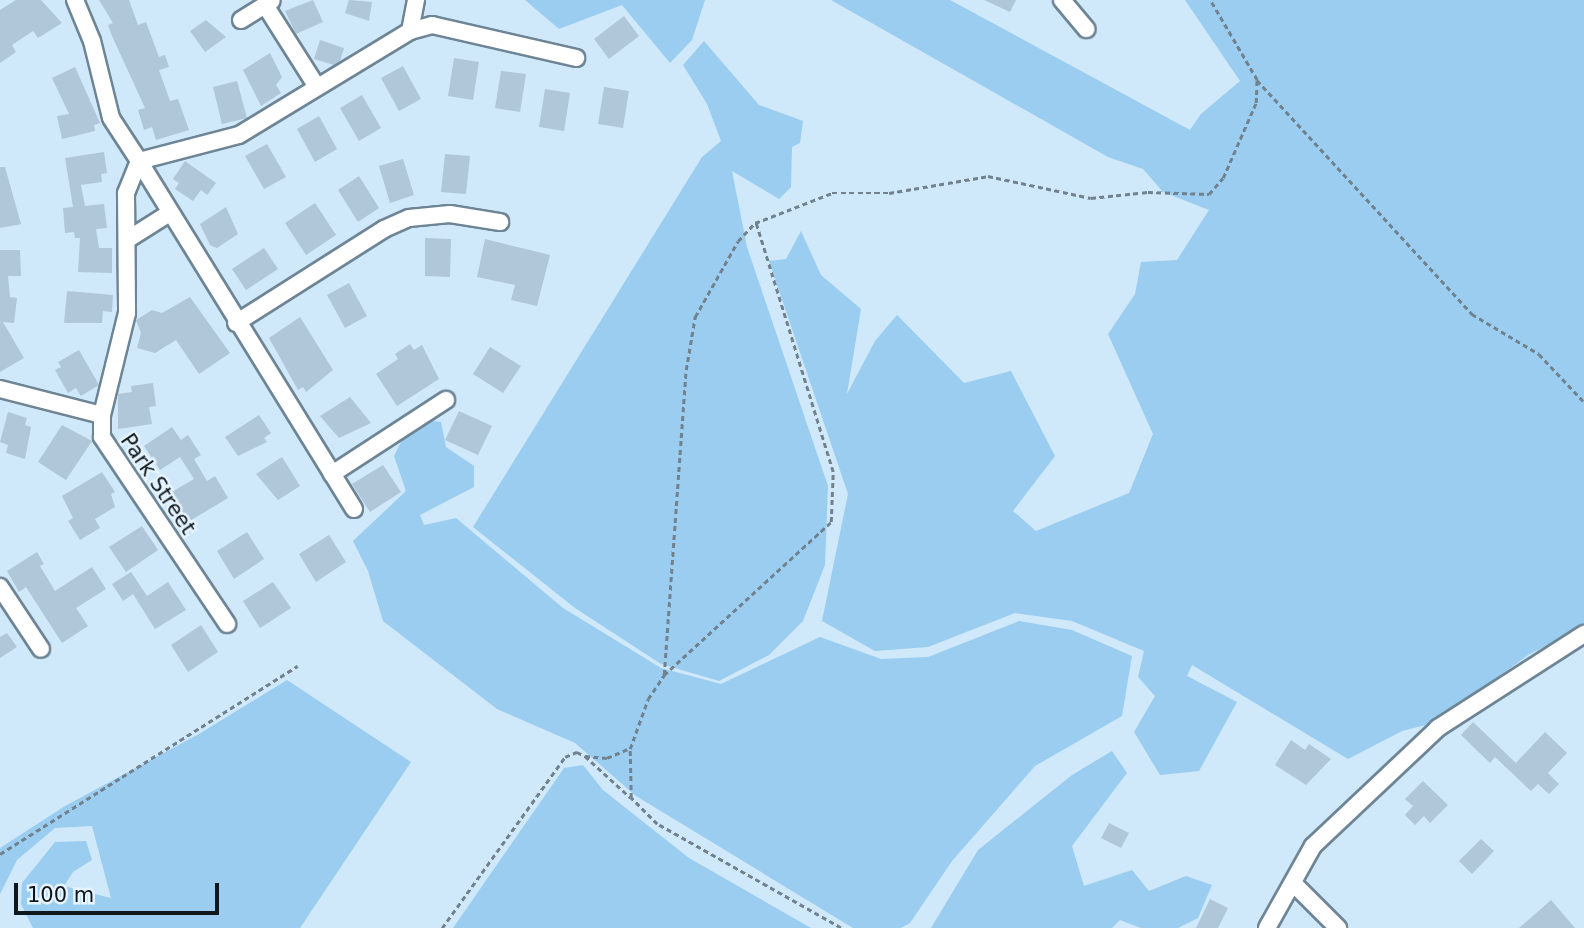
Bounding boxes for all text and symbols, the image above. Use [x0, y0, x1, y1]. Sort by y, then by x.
street label: Park Street [115, 429, 201, 539]
scale bar [18, 869, 222, 913]
text: 100 m [27, 883, 94, 907]

